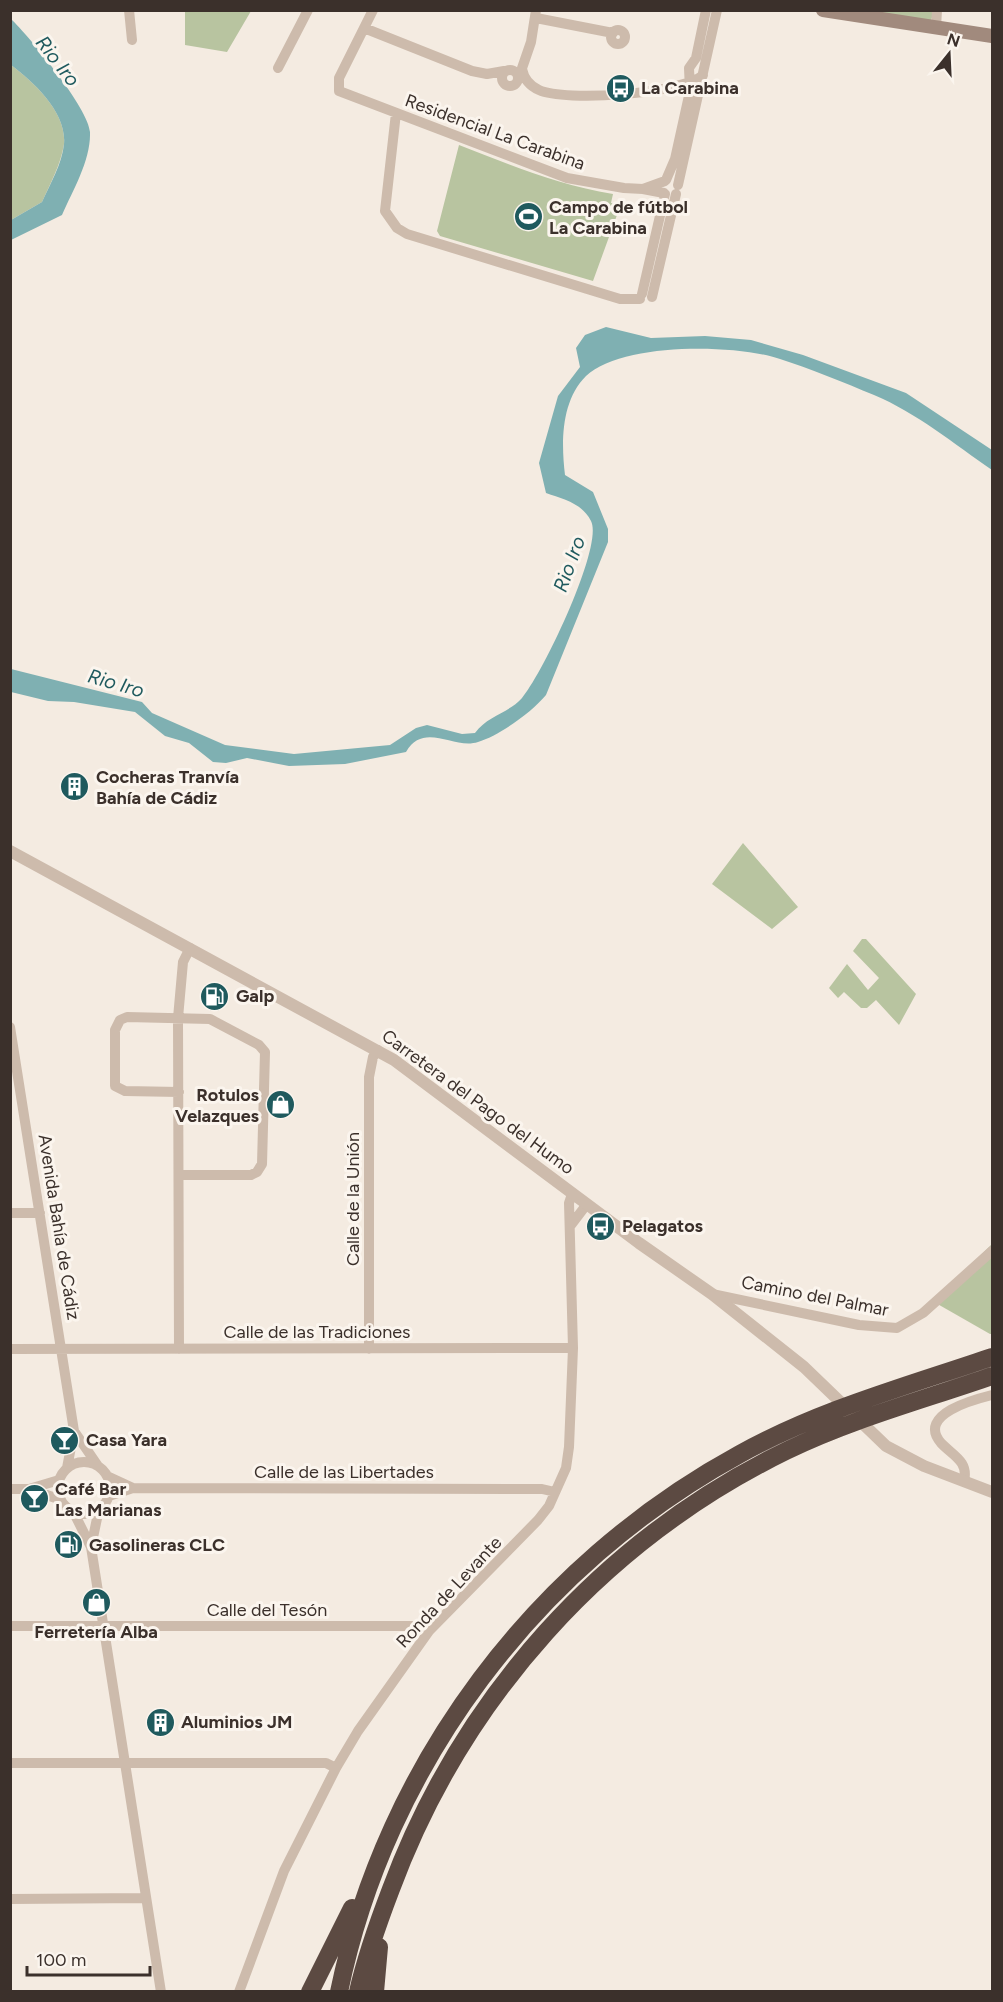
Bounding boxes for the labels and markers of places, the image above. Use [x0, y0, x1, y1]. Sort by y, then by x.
bus stop icon: La Carabina [604, 72, 636, 104]
place label: La Carabina [641, 77, 739, 99]
place label: Campo de fútbol La Carabina [549, 196, 688, 239]
sports icon: Campo de fútbol La Carabina [512, 201, 544, 233]
place label: Cocheras Tranvía Bahía de Cádiz [96, 766, 239, 809]
building icon: Cocheras Tranvía Bahía de Cádiz [59, 771, 91, 803]
fuel station icon: Galp [199, 980, 231, 1012]
place label: Galp [236, 985, 274, 1007]
place label: Rotulos Velazques [175, 1084, 260, 1127]
shop icon: Rotulos Velazques [264, 1089, 296, 1121]
bus stop icon: Pelagatos [585, 1210, 617, 1242]
place label: Pelagatos [622, 1215, 704, 1237]
bar icon: Casa Yara [49, 1424, 81, 1456]
place label: Casa Yara [86, 1429, 167, 1451]
place label: Café Bar Las Marianas [55, 1478, 162, 1521]
bar icon: Café Bar Las Marianas [18, 1483, 50, 1515]
fuel station icon: Gasolineras CLC [52, 1529, 84, 1561]
place label: Gasolineras CLC [89, 1534, 225, 1556]
shop icon: Ferretería Alba [80, 1587, 112, 1619]
place label: Ferretería Alba [34, 1621, 158, 1643]
building icon: Aluminios JM [144, 1706, 176, 1738]
place label: Aluminios JM [181, 1711, 292, 1733]

